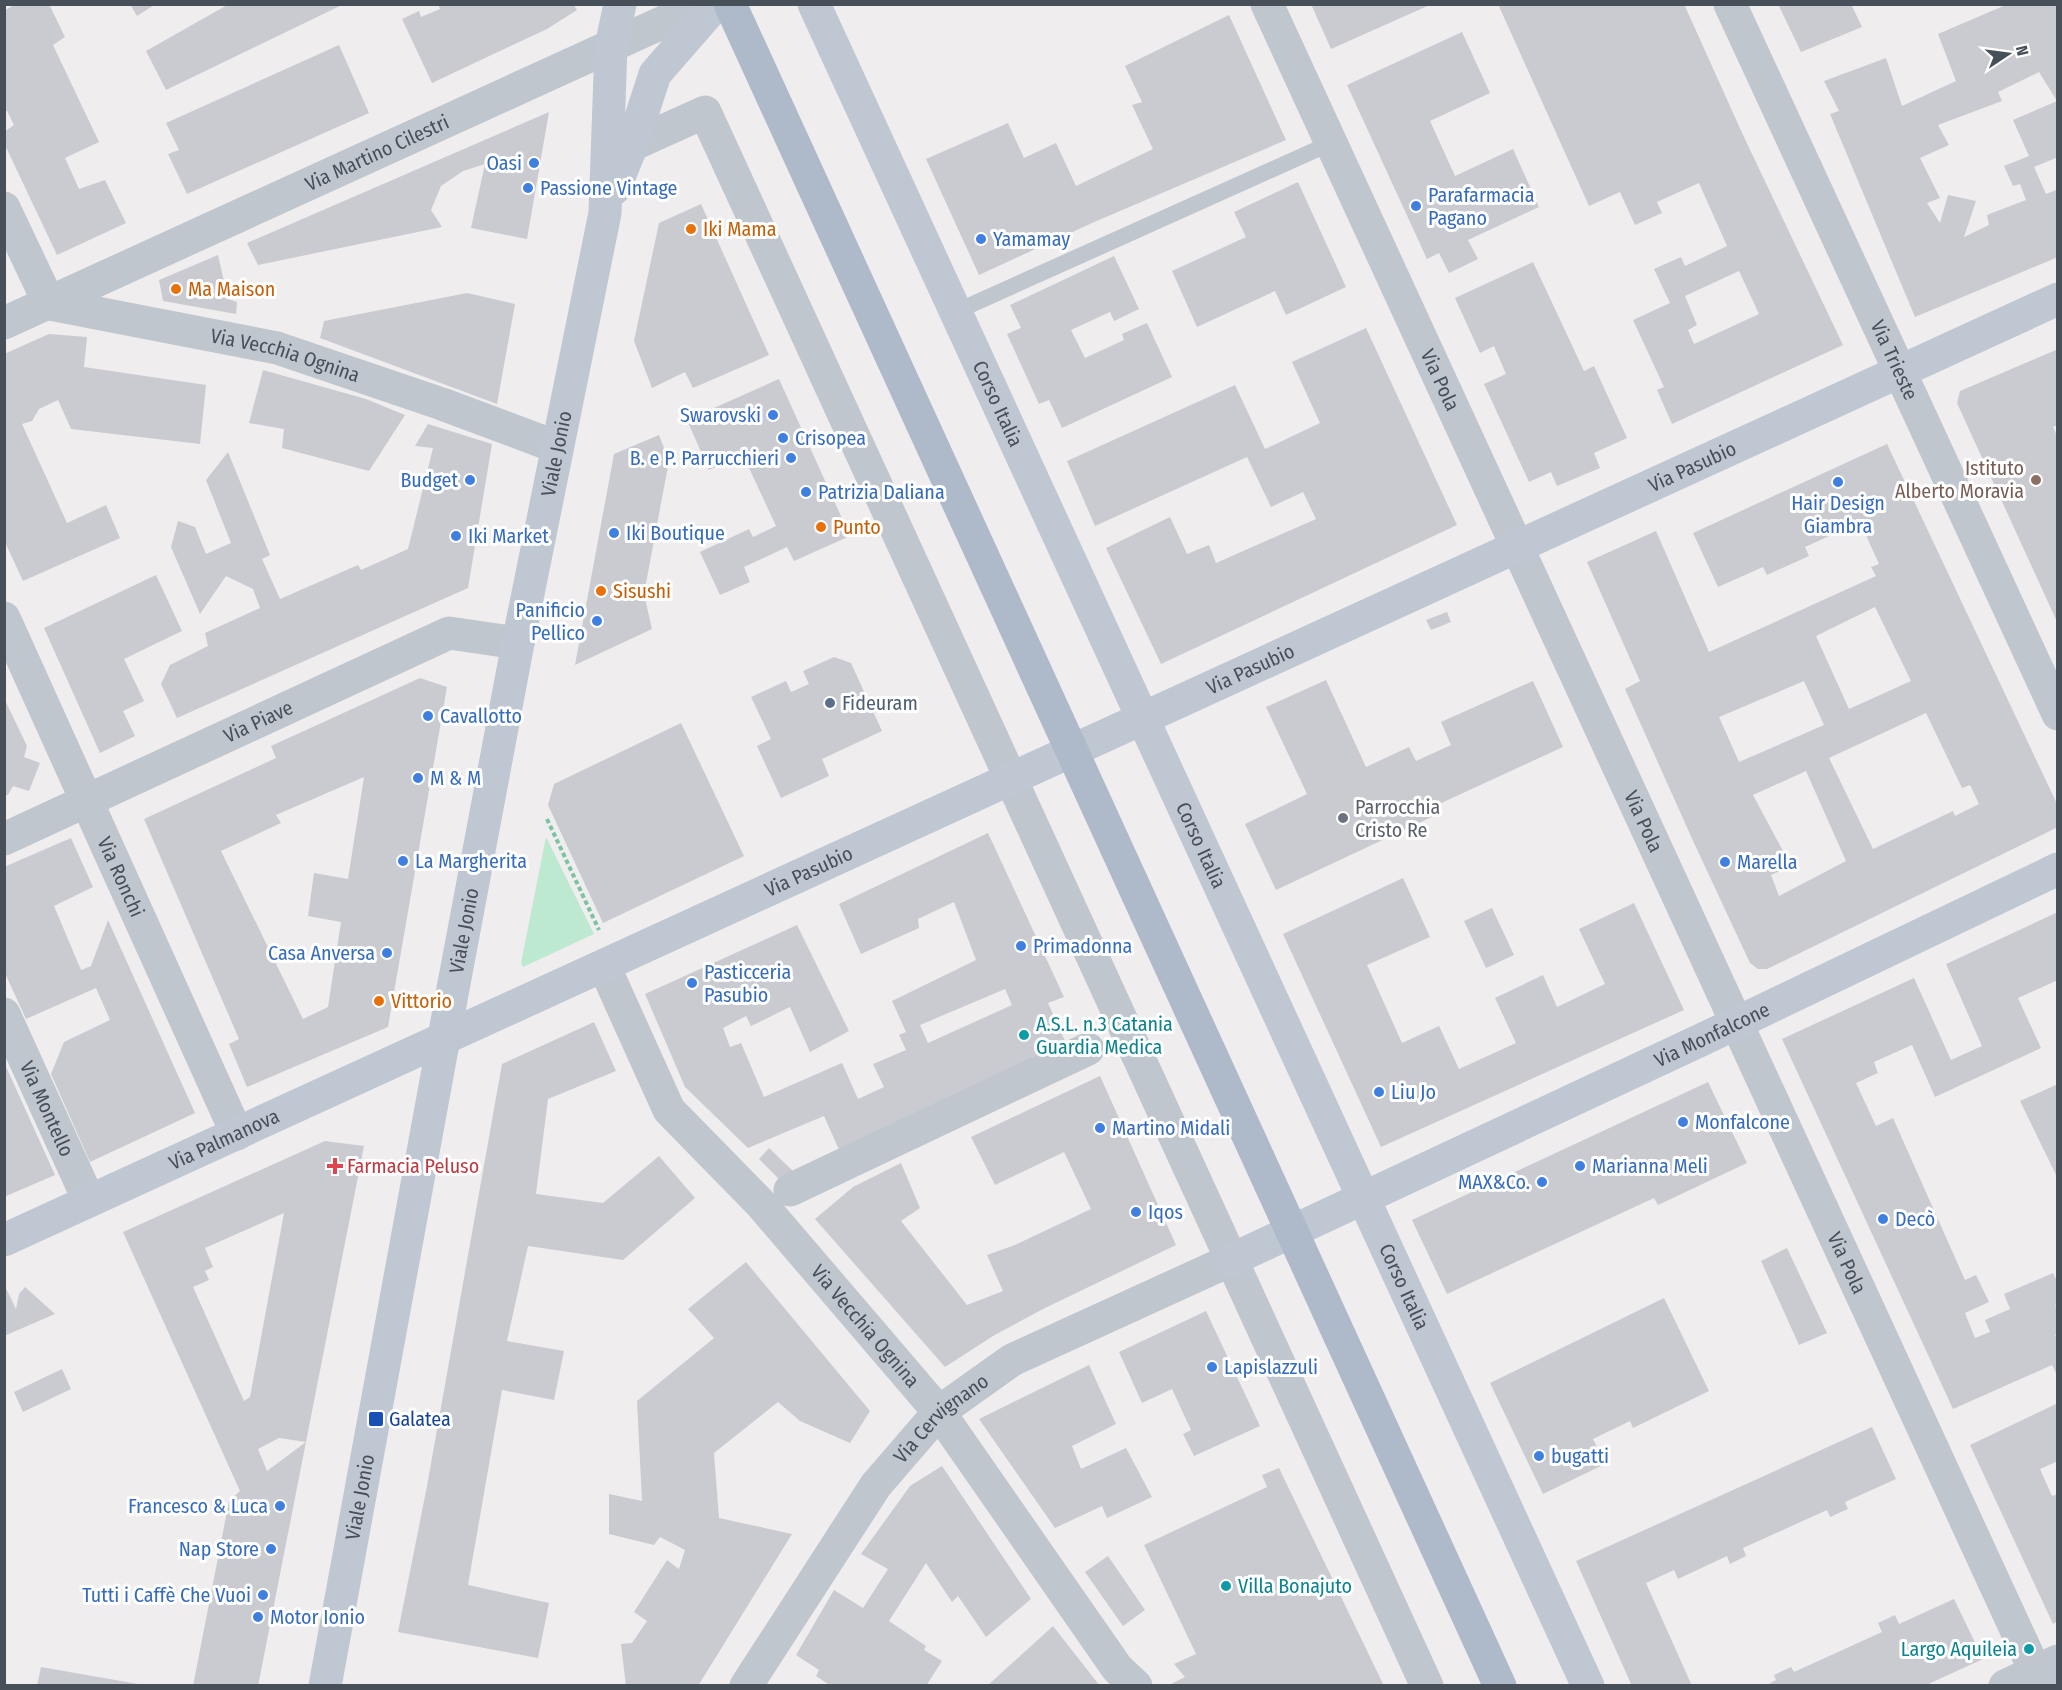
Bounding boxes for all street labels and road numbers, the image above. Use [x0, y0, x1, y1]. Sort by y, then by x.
street label: Via Martino Cilestri [301, 110, 453, 196]
street label: Via Trieste [1866, 316, 1923, 403]
street label: Via Vecchia Ognina [209, 323, 363, 387]
street label: Via Pola [1416, 345, 1465, 415]
street label: Corso Italia [968, 357, 1028, 451]
street label: Viale Jonio [536, 409, 577, 498]
street label: Via Pasubio [1645, 436, 1740, 497]
street label: Via Pasubio [1203, 638, 1298, 699]
street label: Via Piave [220, 695, 296, 748]
street label: Via Pola [1619, 787, 1668, 856]
street label: Corso Italia [1171, 798, 1231, 892]
street label: Via Ronchi [92, 833, 149, 921]
street label: Via Pasubio [761, 841, 856, 902]
street label: Viale Jonio [444, 886, 484, 976]
street label: Via Monfalcone [1650, 997, 1773, 1072]
street label: Via Montello [15, 1057, 79, 1160]
street label: Via Palmanova [165, 1104, 283, 1175]
street label: Via Pola [1822, 1228, 1872, 1297]
street label: Corso Italia [1374, 1240, 1434, 1334]
street label: Via Vecchia Ognina [806, 1260, 925, 1392]
street label: Via Cervignano [888, 1369, 993, 1468]
street label: Viale Jonio [340, 1452, 379, 1542]

